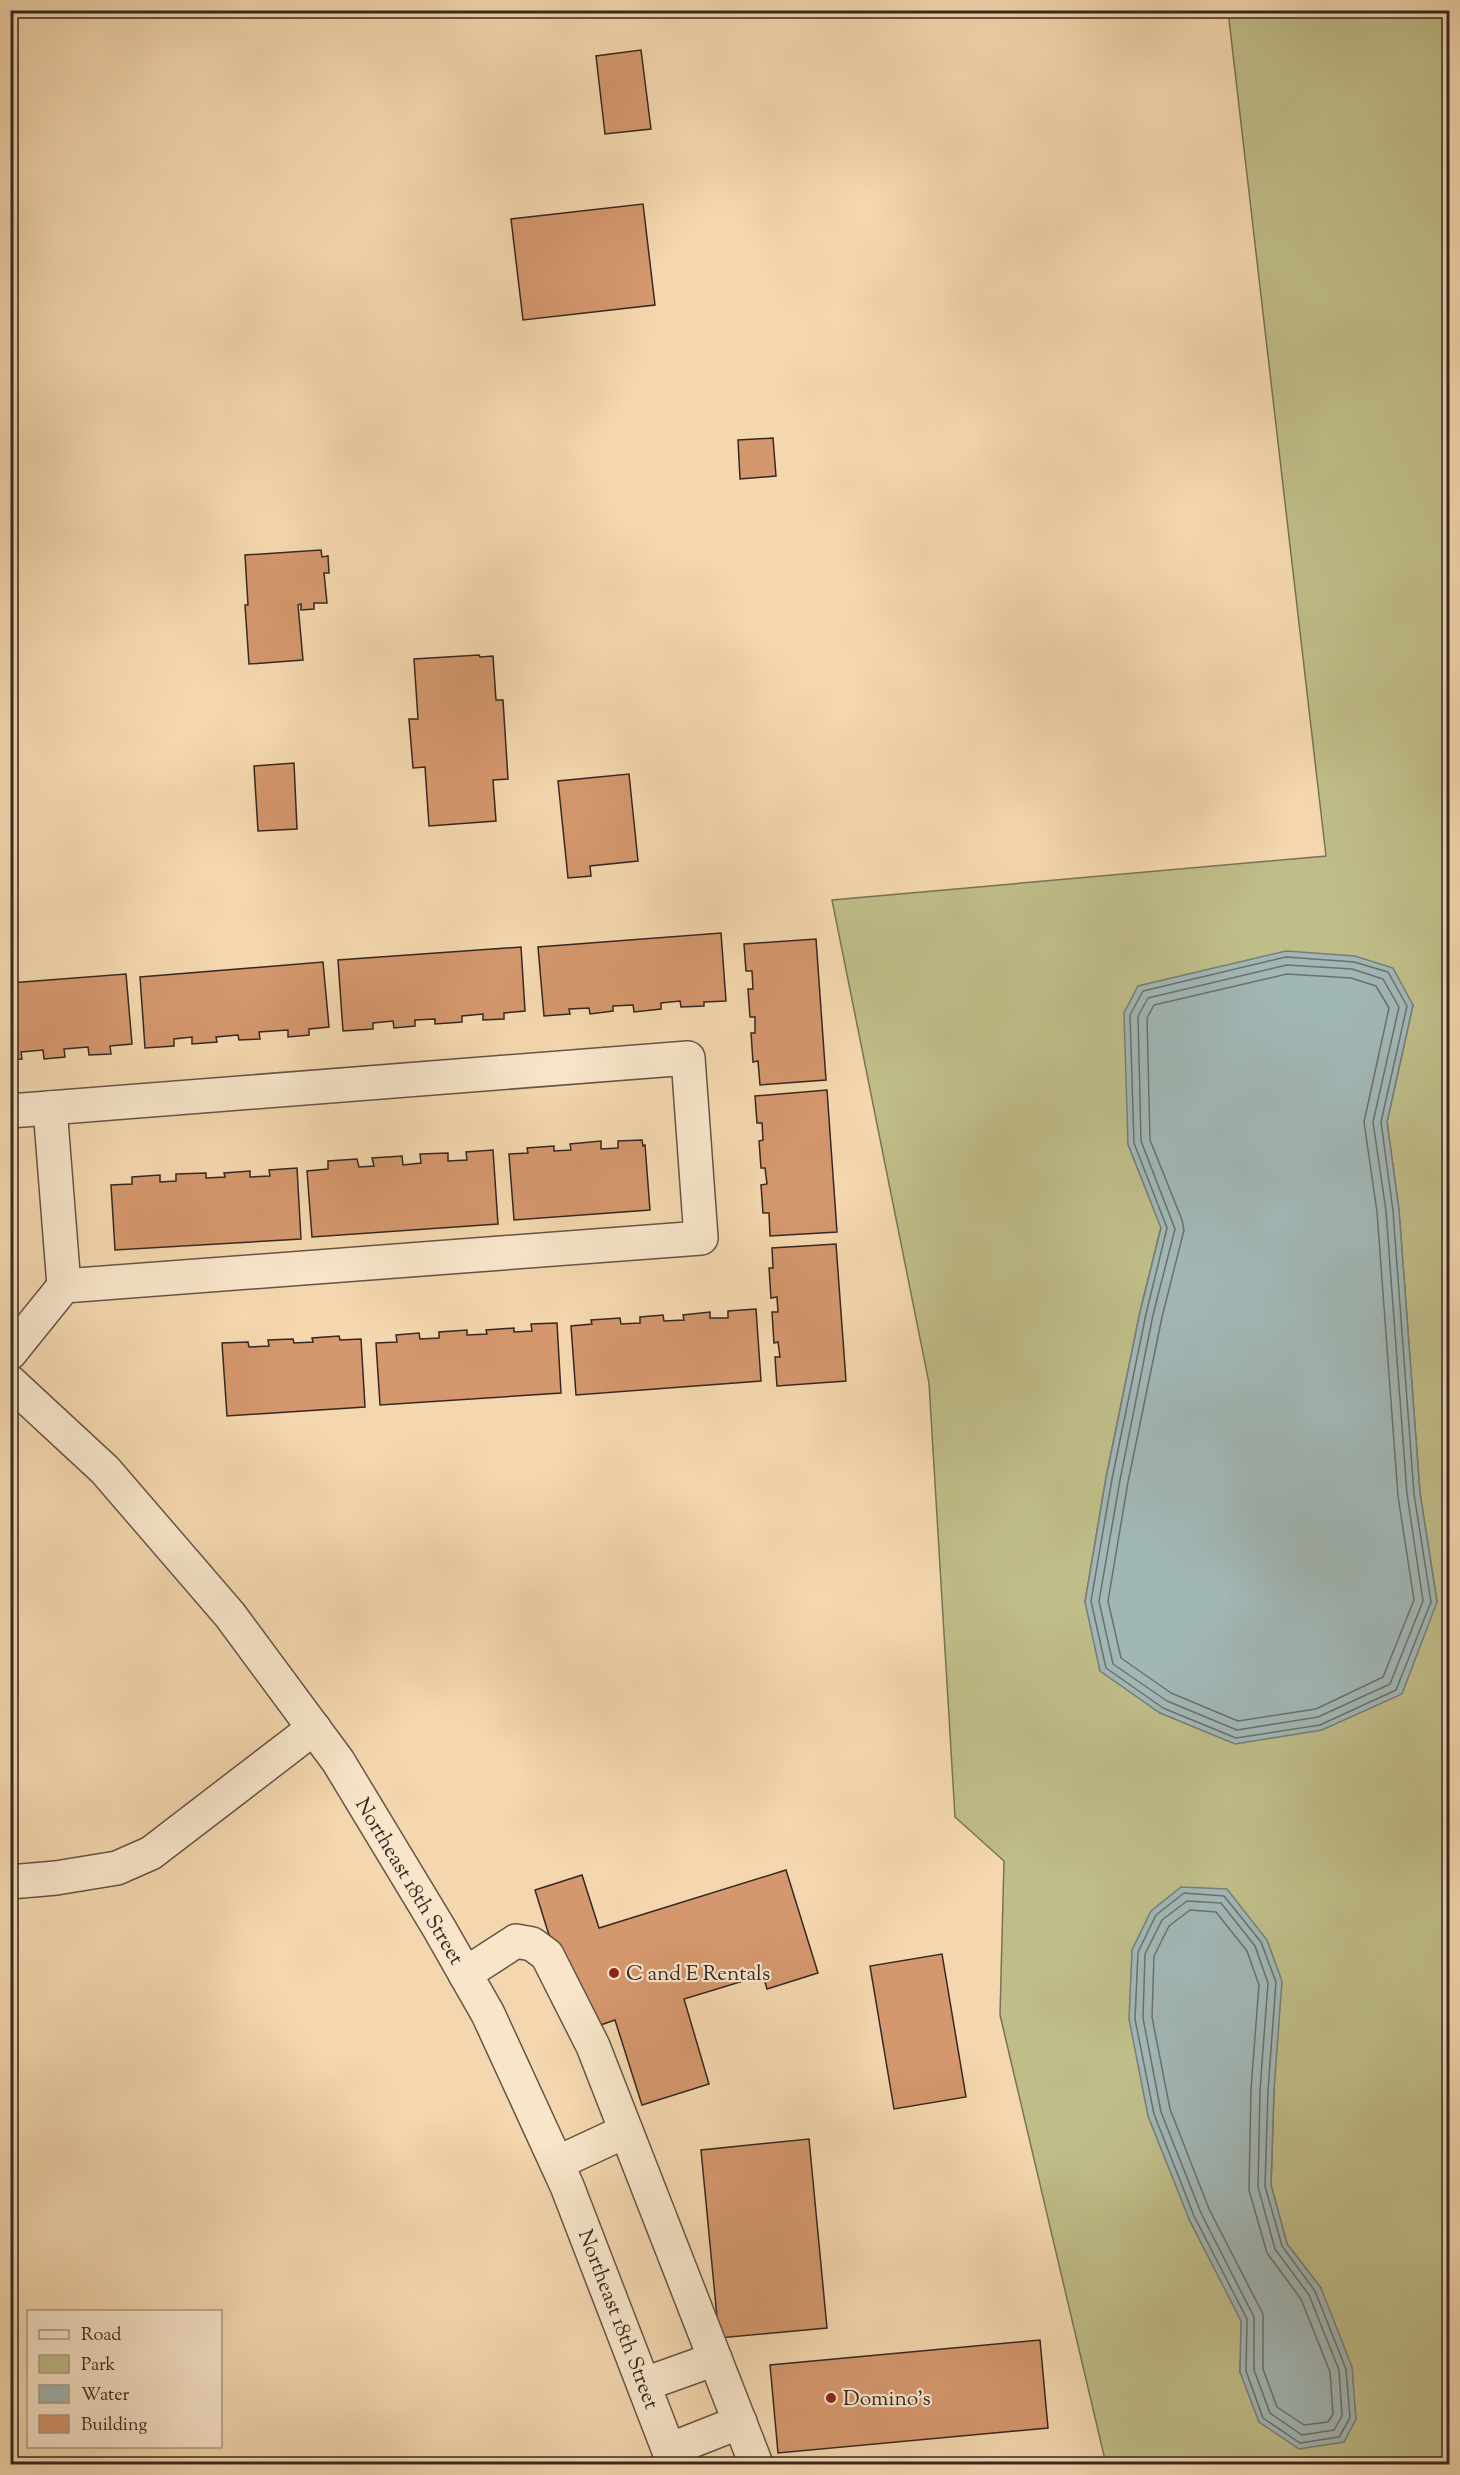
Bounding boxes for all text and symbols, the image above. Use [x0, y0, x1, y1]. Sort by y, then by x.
street label: Northeast 18th Street [346, 1793, 470, 1971]
place label: C and E Rentals [626, 1960, 770, 1990]
marker: C and E Rentals [607, 1966, 621, 1980]
street label: Northeast 18th Street [569, 2225, 665, 2414]
legend [27, 2310, 222, 2448]
text: Road [81, 2323, 121, 2349]
text: Park [81, 2353, 116, 2379]
text: Water [81, 2383, 130, 2409]
place label: Domino's [843, 2385, 931, 2415]
marker: Domino's [824, 2391, 838, 2405]
text: Building [81, 2413, 147, 2439]

